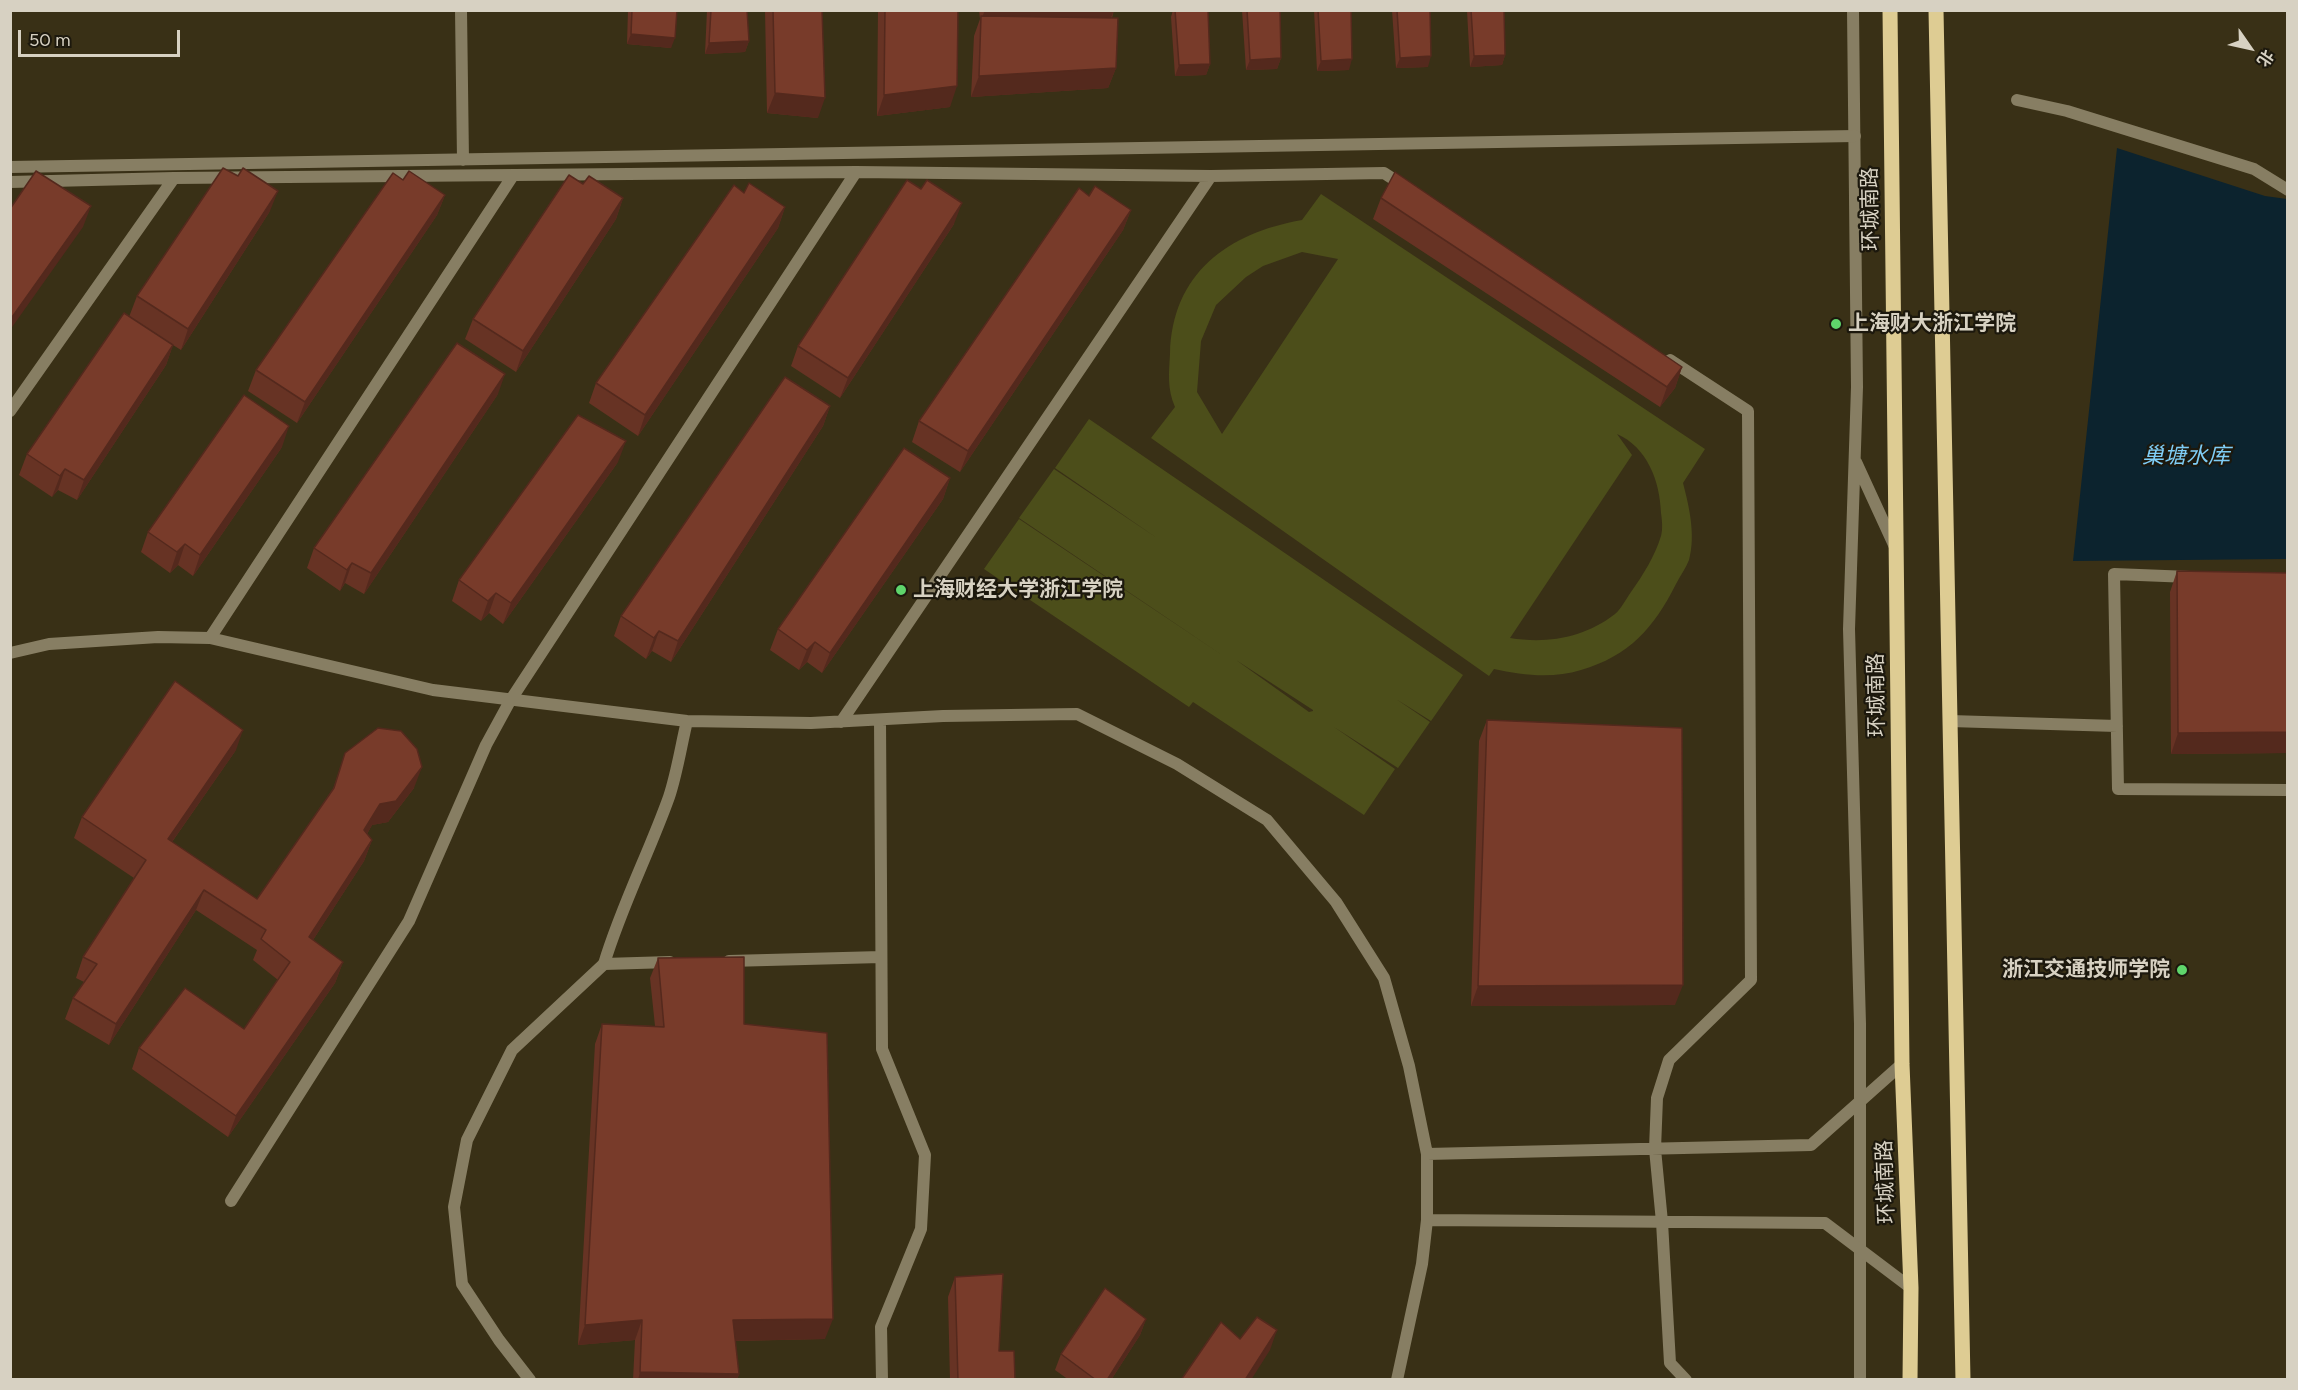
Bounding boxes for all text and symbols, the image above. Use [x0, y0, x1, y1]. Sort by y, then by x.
scale bar [21, 18, 183, 56]
north arrow [2220, 18, 2280, 78]
text: 50 m [29, 29, 71, 51]
text: 北 [2253, 46, 2278, 70]
street label: 环城南路 [1858, 167, 1884, 251]
place label: 上海财大浙江学院 [1848, 311, 2016, 337]
marker: 上海财大浙江学院 [1829, 317, 1843, 331]
water label: 巢塘水库 [2142, 444, 2230, 470]
place label: 上海财经大学浙江学院 [913, 577, 1123, 603]
marker: 上海财经大学浙江学院 [894, 583, 908, 597]
street label: 环城南路 [1864, 653, 1890, 737]
place label: 浙江交通技师学院 [2002, 957, 2170, 983]
marker: 浙江交通技师学院 [2175, 963, 2189, 977]
street label: 环城南路 [1872, 1140, 1900, 1224]

